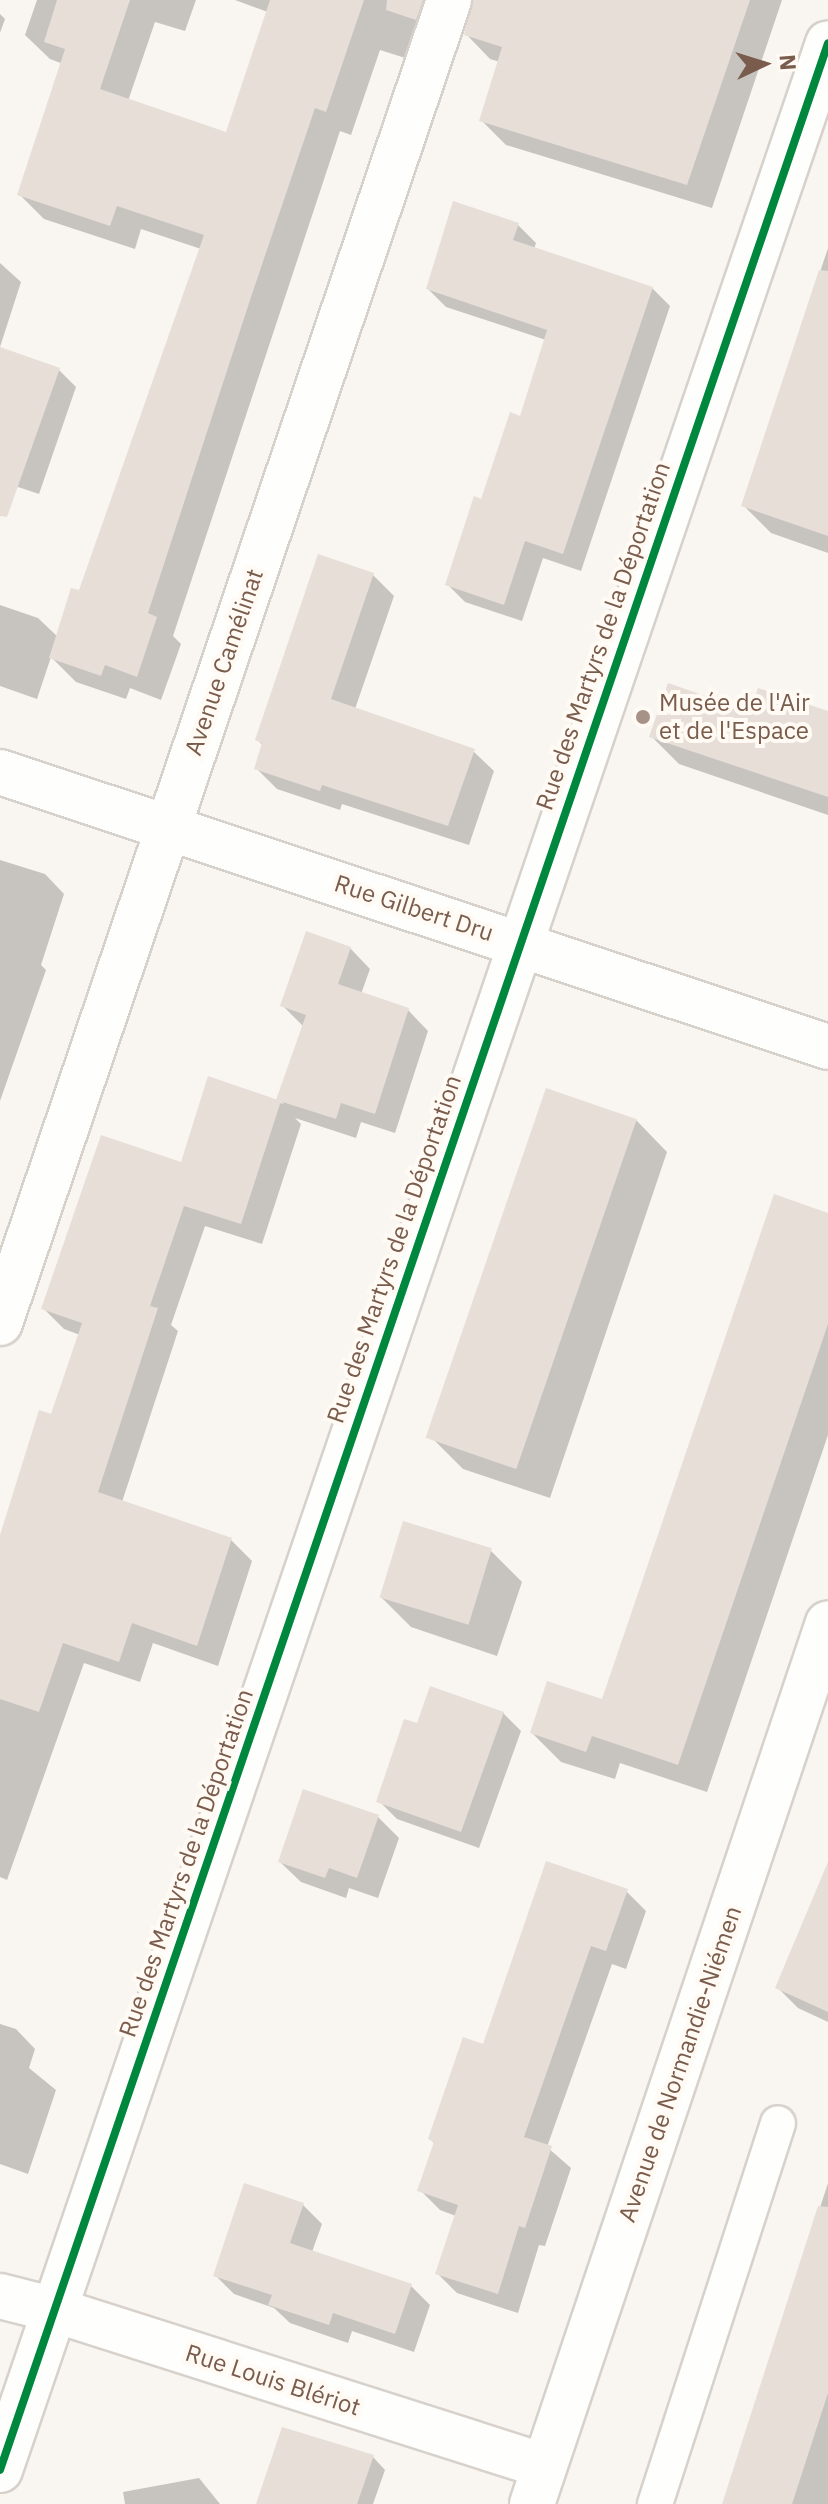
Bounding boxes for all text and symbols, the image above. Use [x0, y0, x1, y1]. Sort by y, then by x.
north arrow [724, 24, 804, 104]
text: N [773, 53, 803, 71]
street label: Rue des Martyrs de la Déportation [530, 458, 676, 814]
street label: Avenue Camélinat [179, 565, 269, 759]
place label: Musée de l'Air et de l'Espace [659, 689, 810, 745]
marker: Musée de l'Air et de l'Espace [634, 708, 652, 726]
street label: Rue Gilbert Dru [331, 869, 497, 947]
street label: Rue des Martyrs de la Déportation [321, 1071, 467, 1427]
street label: Rue des Martyrs de la Déportation [113, 1685, 259, 2041]
street label: Avenue de Normandie-Niémen [612, 1902, 748, 2226]
street label: Rue Louis Blériot [182, 2338, 364, 2422]

